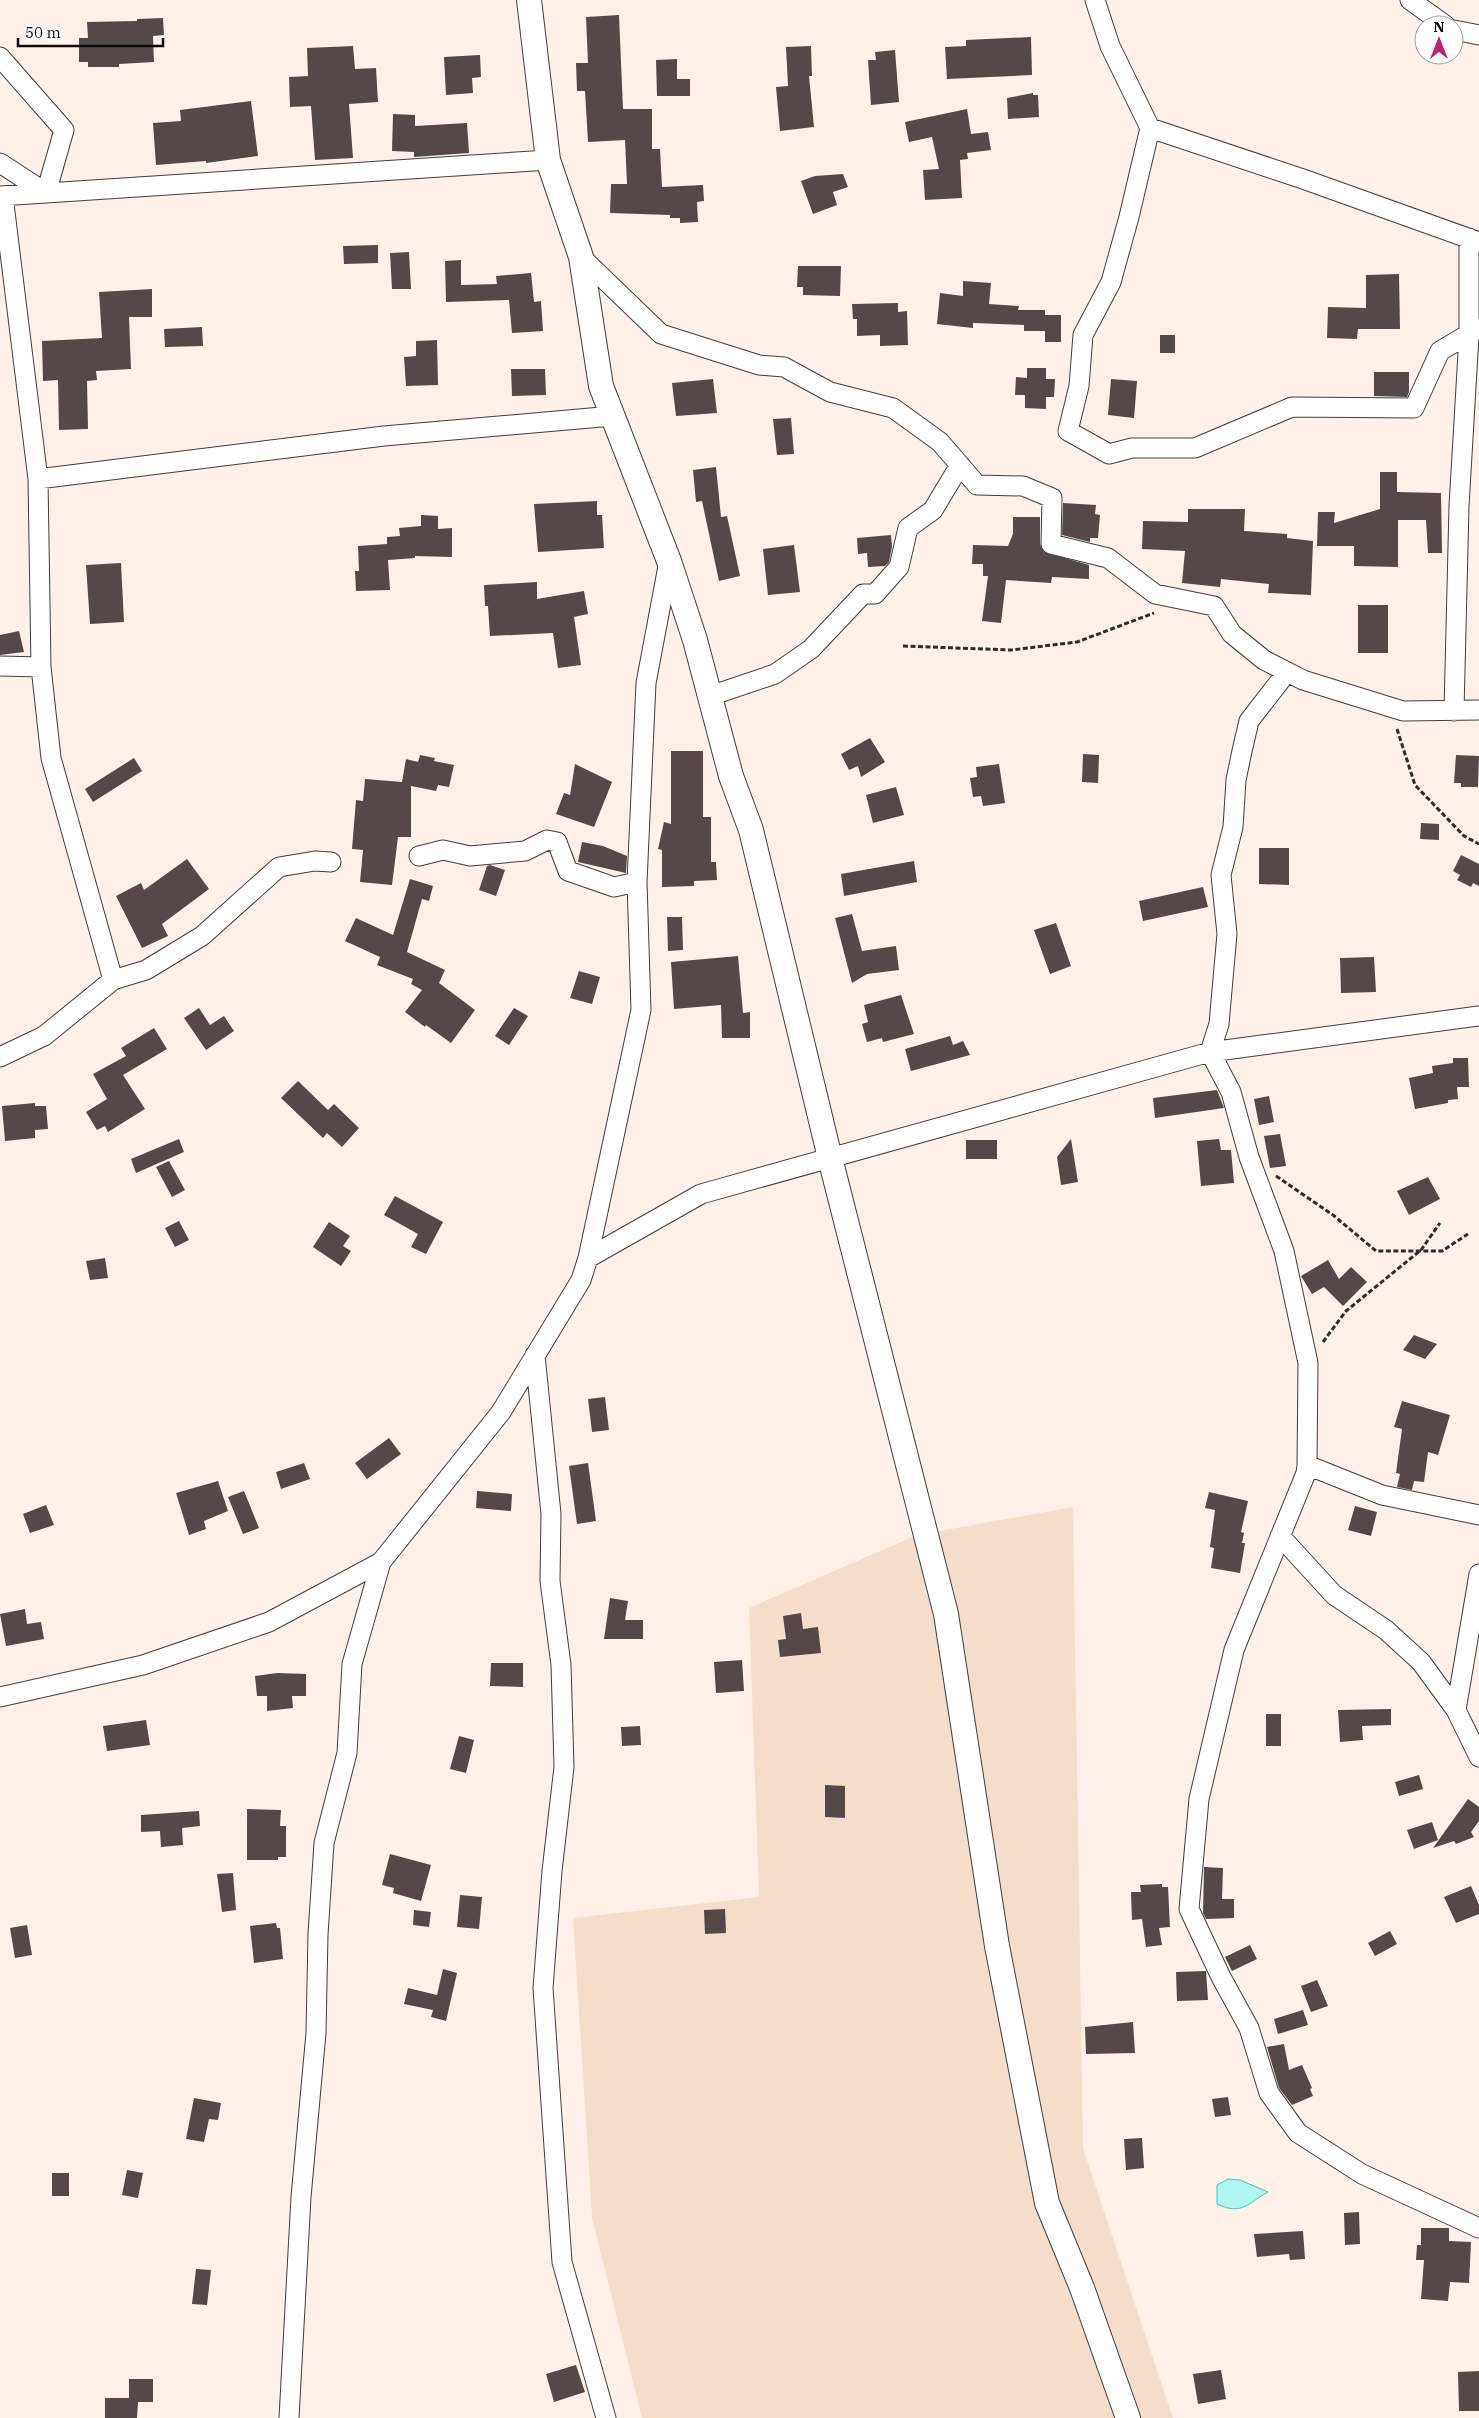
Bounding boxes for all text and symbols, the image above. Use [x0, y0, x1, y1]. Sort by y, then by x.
scale bar [18, 15, 162, 47]
north arrow [1414, 15, 1464, 65]
text: N [1433, 18, 1445, 36]
text: 50 m [25, 23, 61, 42]

